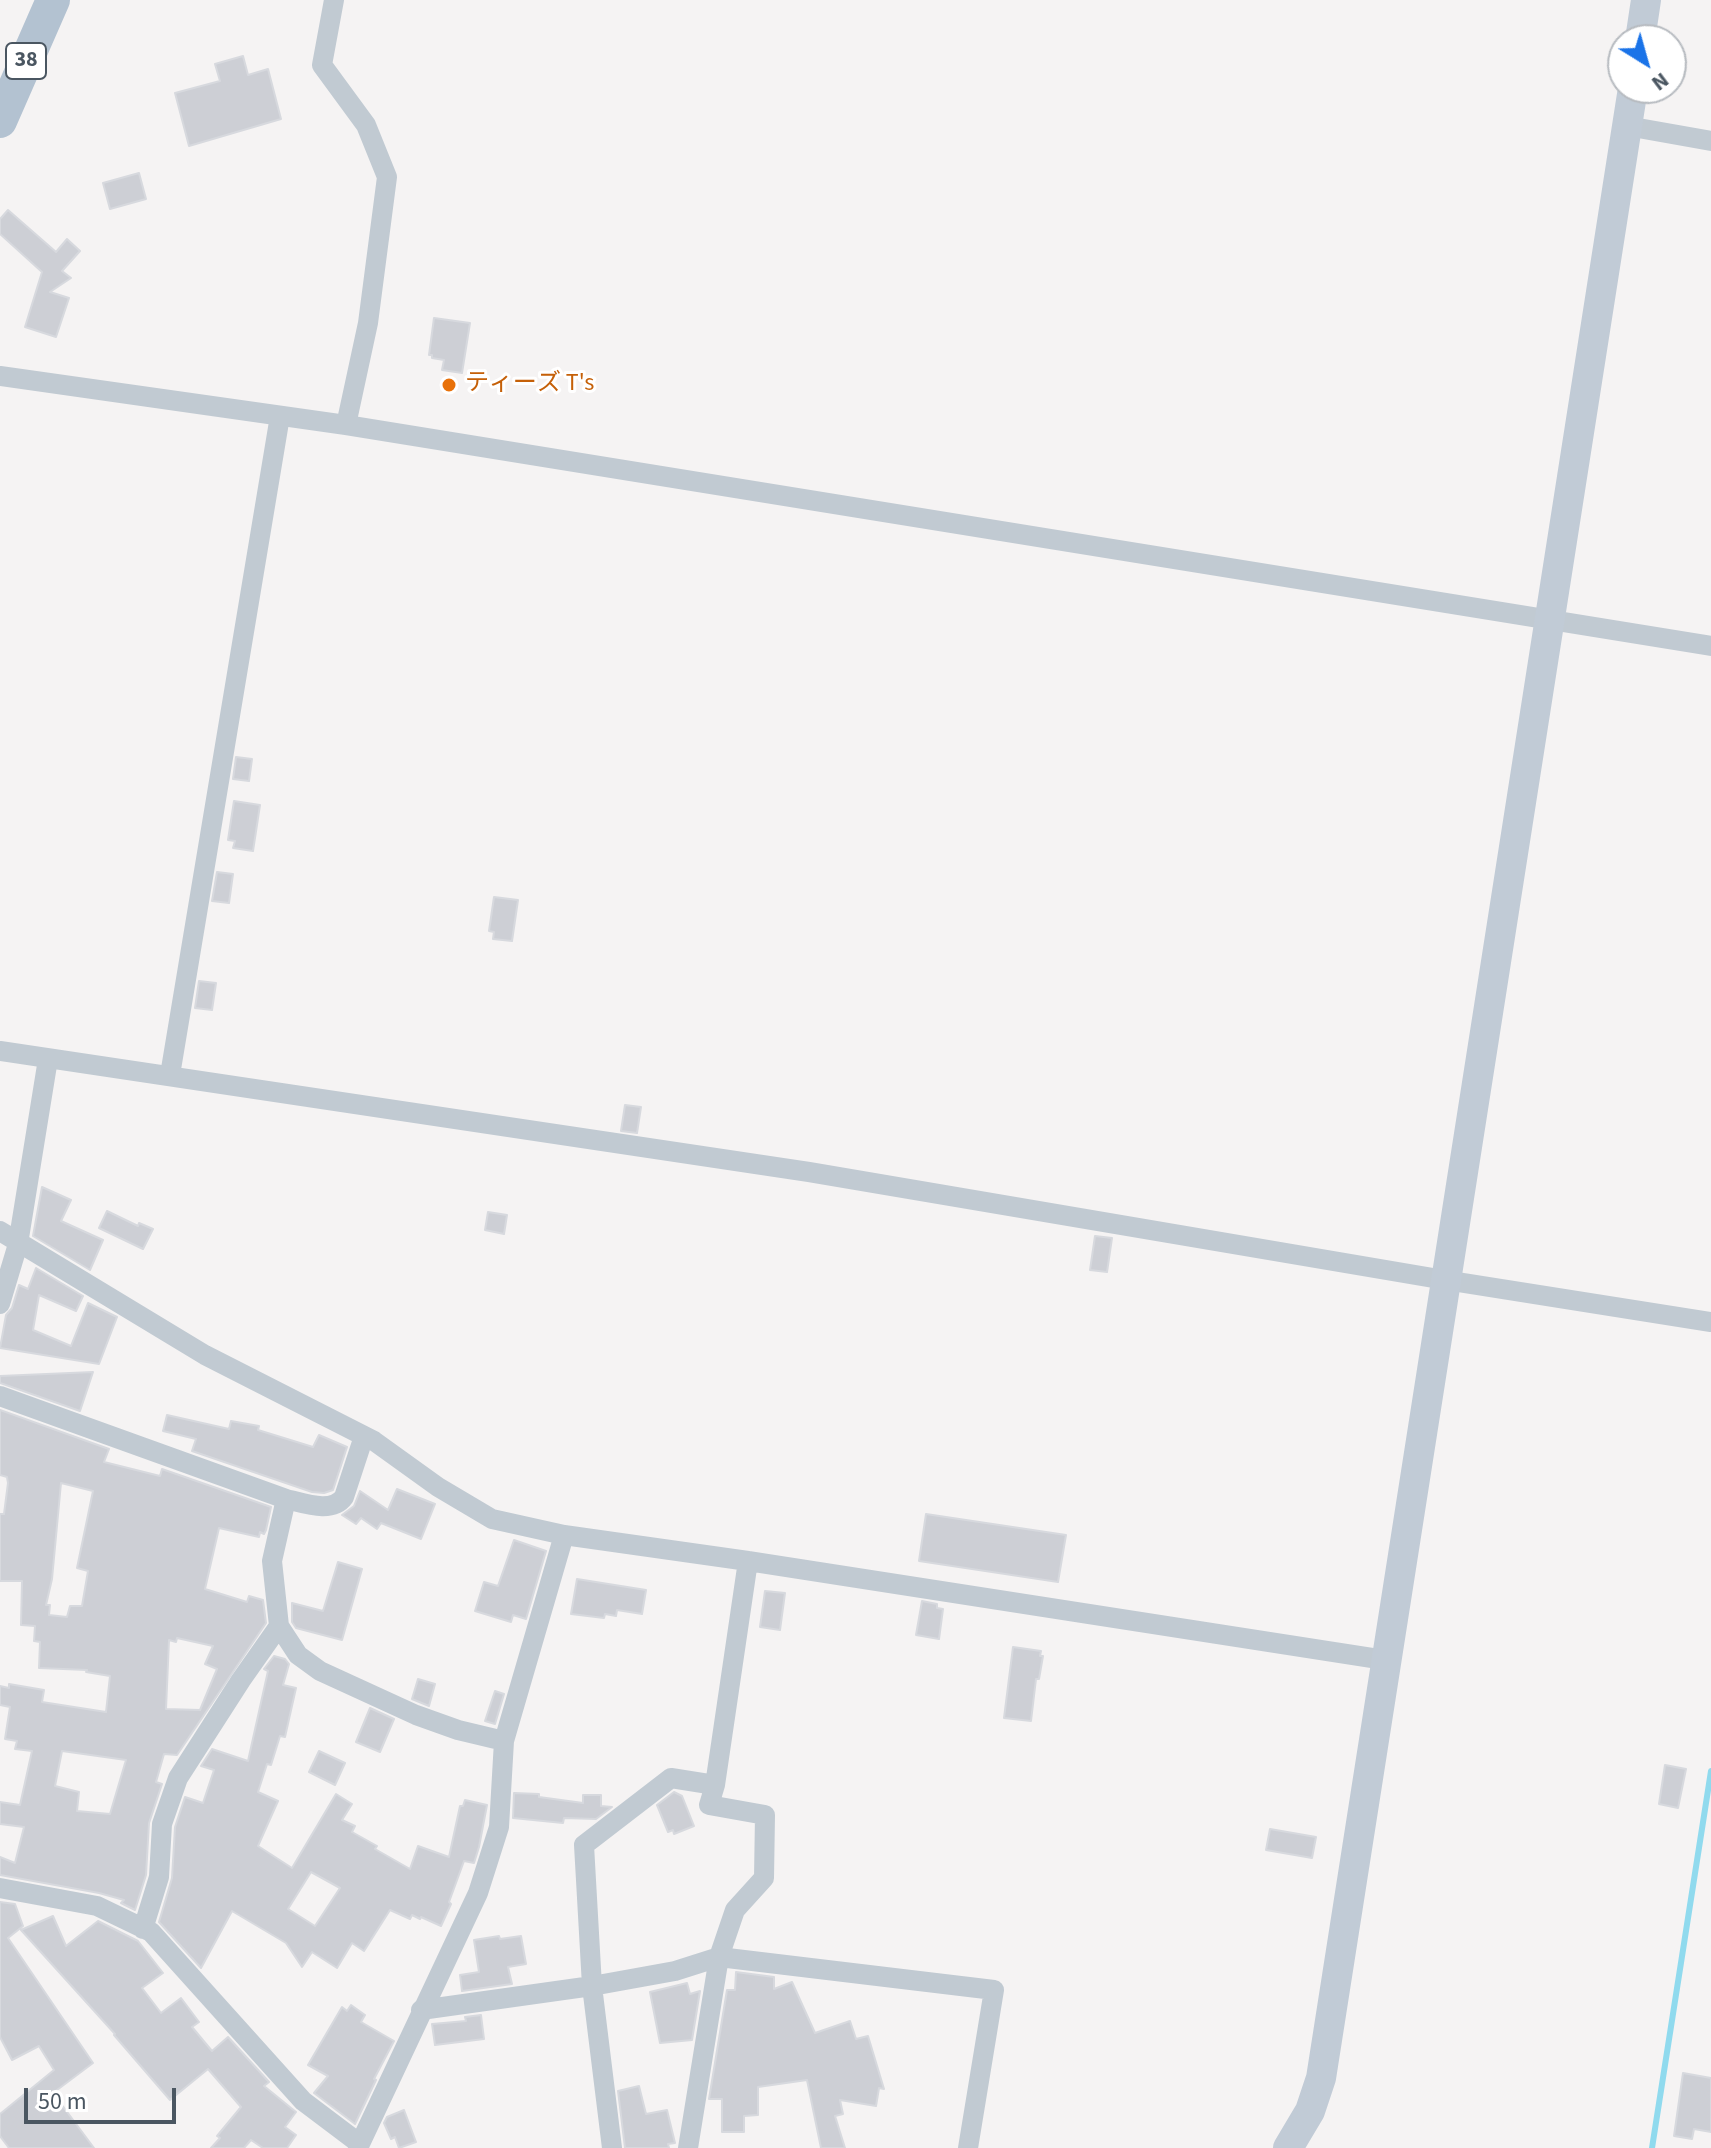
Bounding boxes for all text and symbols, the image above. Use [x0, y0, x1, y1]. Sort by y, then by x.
north arrow [1607, 24, 1687, 104]
road number: 38 [6, 43, 46, 79]
text: N [1645, 64, 1676, 99]
place label: ティーズ T's [465, 371, 594, 399]
marker: ティーズ T's [440, 376, 458, 394]
scale bar [28, 2072, 180, 2122]
text: 50 m [38, 2084, 87, 2119]

